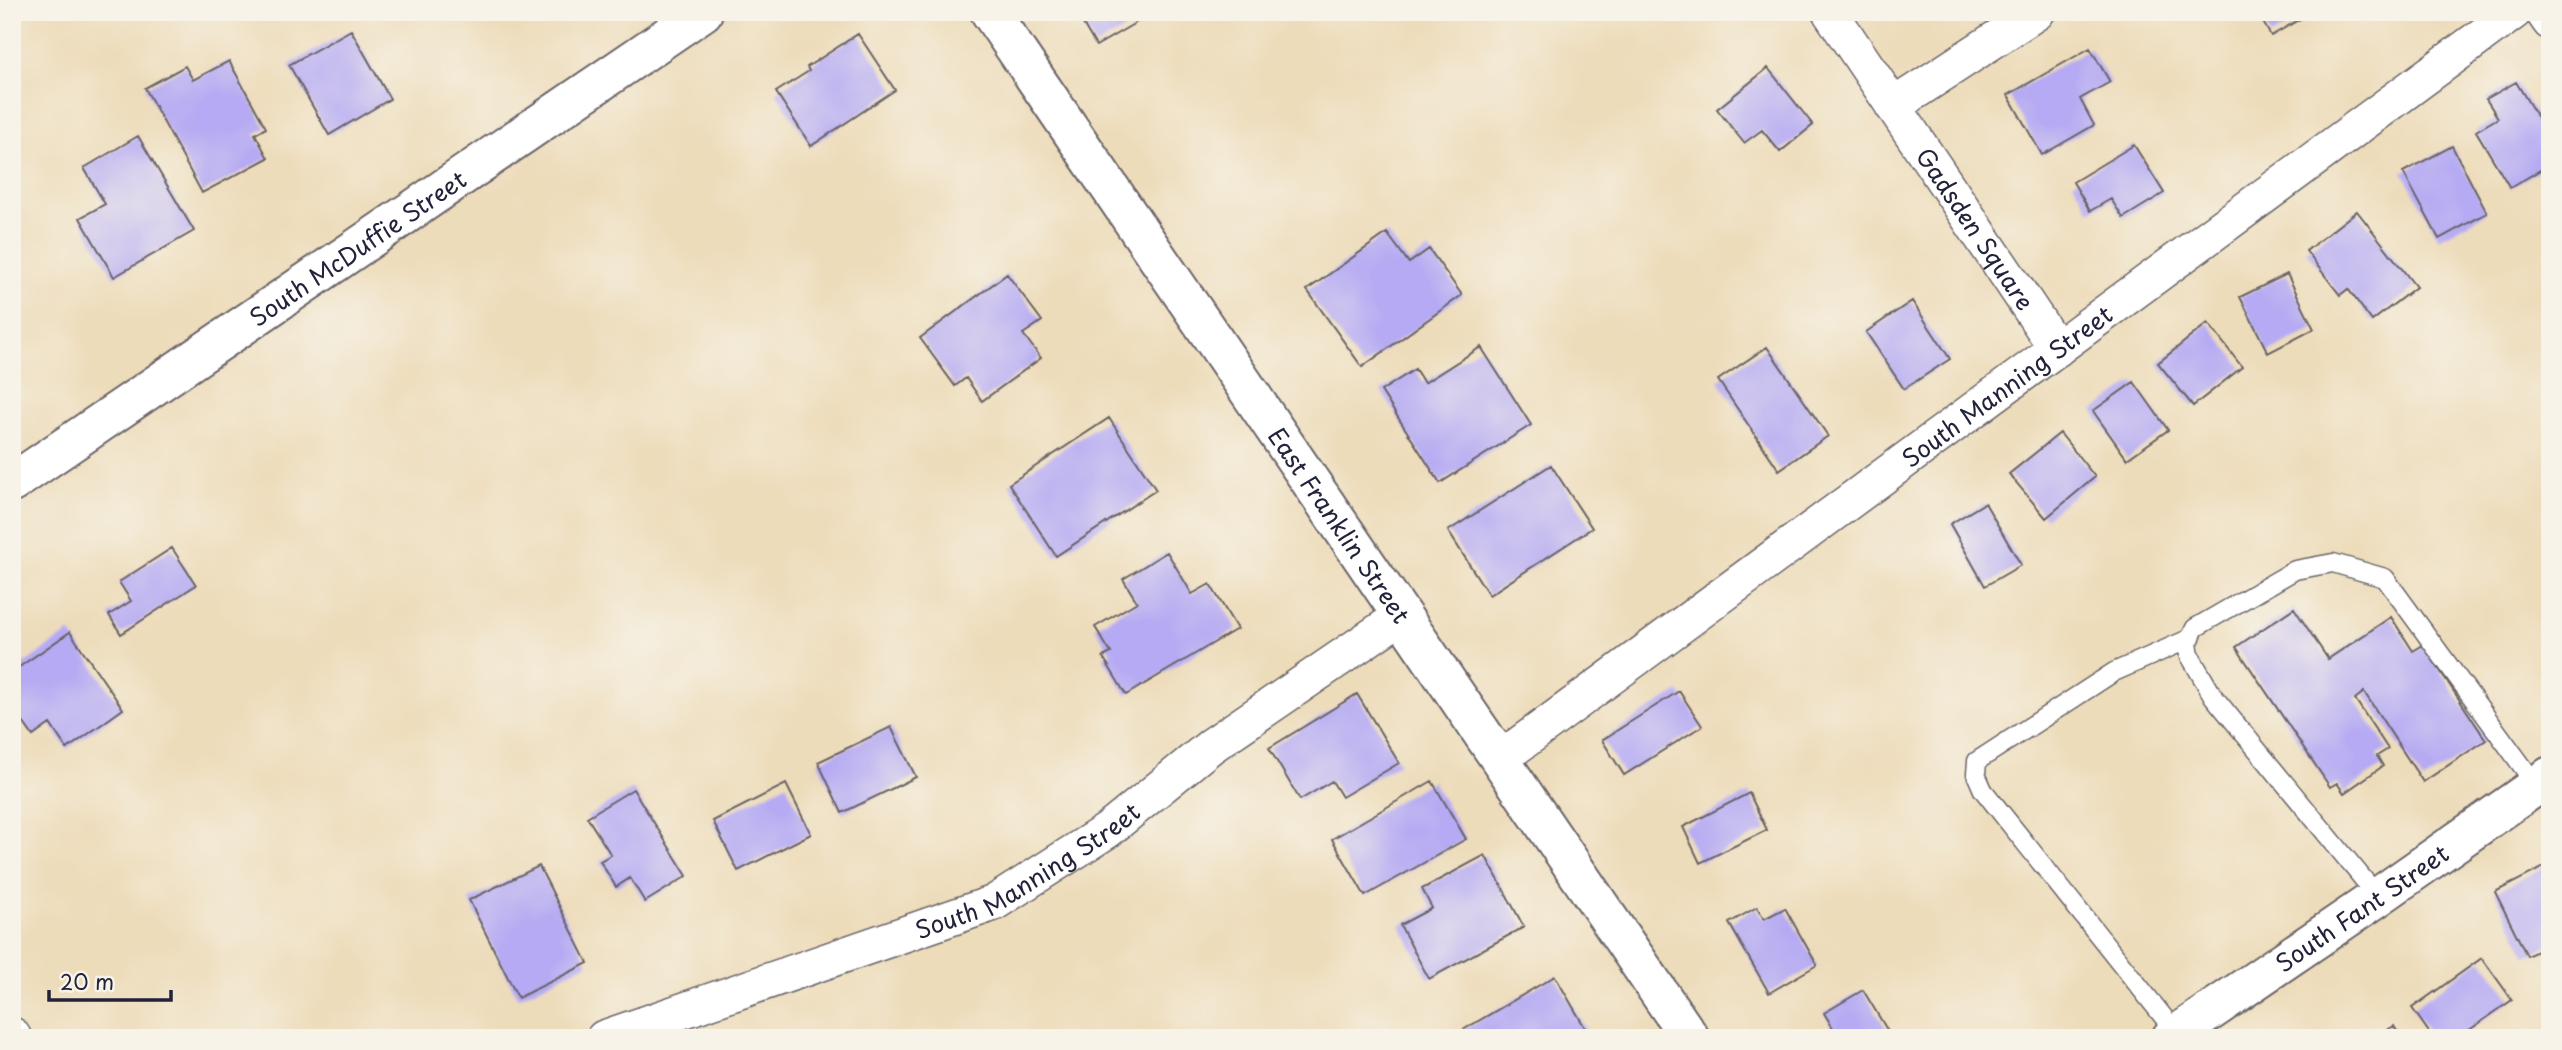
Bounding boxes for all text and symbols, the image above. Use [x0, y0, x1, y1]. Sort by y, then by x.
street label: Gadsden Square [1908, 140, 2044, 317]
street label: South McDuffie Street [242, 161, 473, 334]
street label: South Manning Street [1894, 296, 2120, 475]
street label: East Franklin Street [1260, 420, 1420, 630]
street label: South Manning Street [910, 793, 1147, 947]
street label: South Fant Street [2268, 835, 2456, 980]
scale bar [49, 959, 172, 1003]
text: 20 m [60, 965, 114, 997]

